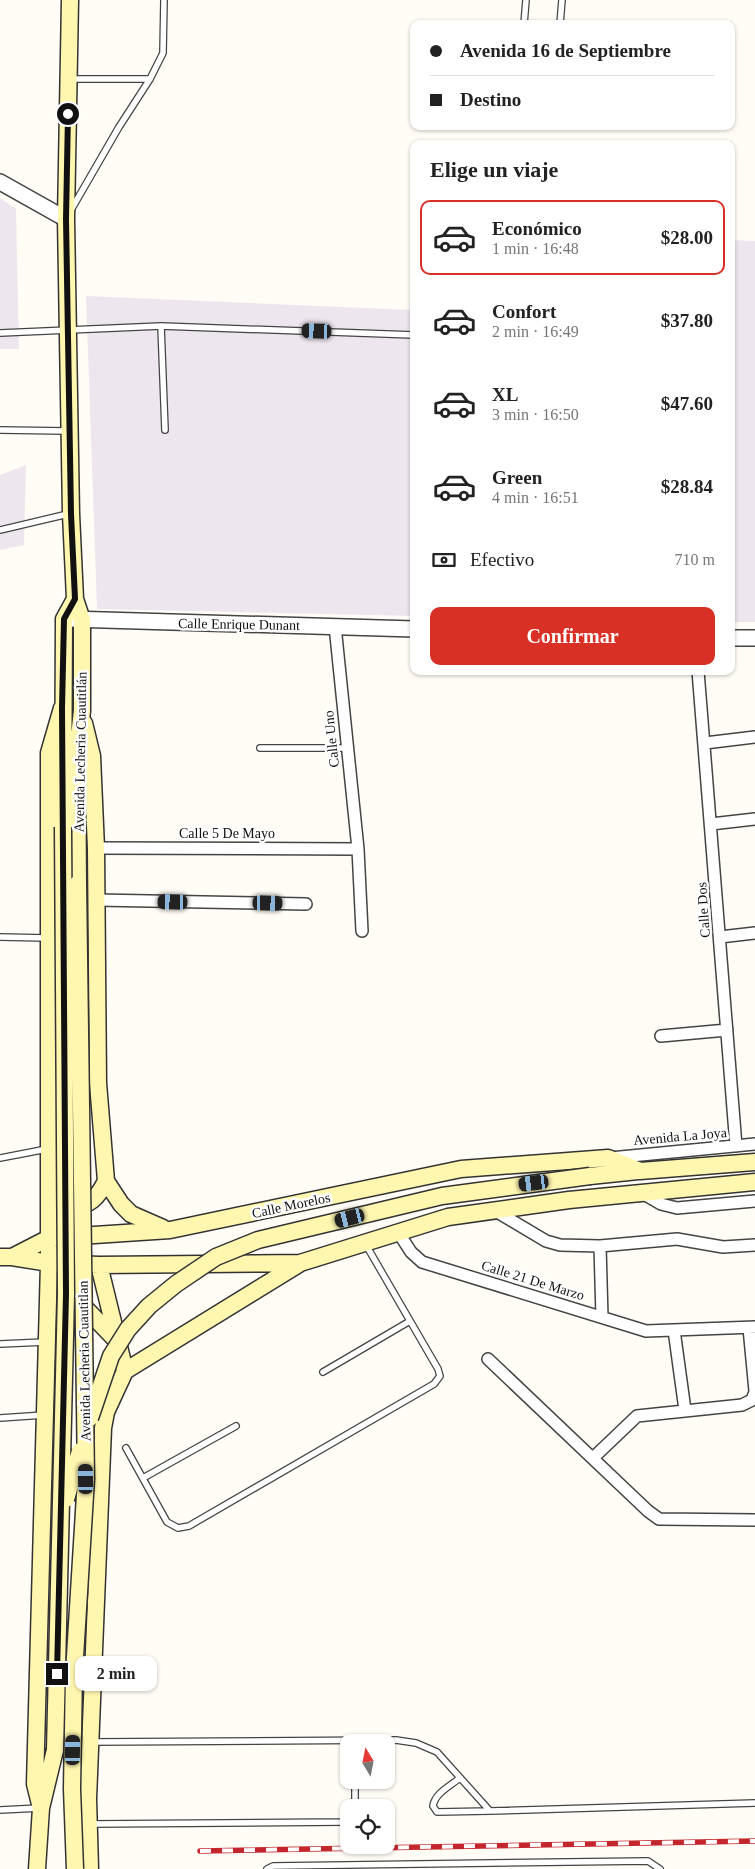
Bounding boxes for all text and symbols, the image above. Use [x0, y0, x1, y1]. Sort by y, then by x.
text: Avenida 16 de Septiembre [460, 40, 671, 61]
text: Destino [460, 89, 521, 110]
route start [57, 103, 79, 125]
text: Elige un viaje [430, 157, 558, 182]
icon: car [432, 215, 477, 260]
text: Económico [492, 218, 582, 239]
text: $28.00 [661, 227, 713, 248]
text: 1 min · 16:48 [492, 240, 579, 257]
icon: car [432, 298, 477, 343]
text: Confort [492, 301, 556, 322]
text: $37.80 [661, 310, 713, 331]
car [301, 323, 332, 339]
text: 2 min · 16:49 [492, 323, 579, 340]
icon: car [432, 381, 477, 426]
text: XL [492, 384, 518, 405]
text: $47.60 [661, 393, 713, 414]
text: 3 min · 16:50 [492, 406, 579, 423]
icon: car [432, 464, 477, 509]
text: Green [492, 467, 542, 488]
text: $28.84 [661, 476, 713, 497]
text: 4 min · 16:51 [492, 489, 579, 506]
icon: cash [430, 546, 458, 574]
text: Efectivo [470, 549, 534, 570]
text: 710 m [675, 551, 715, 568]
button: Confirmar [430, 607, 715, 665]
street label: Calle Enrique Dunant [178, 616, 300, 633]
street label: Avenida Lecheria Cuautitlán [72, 672, 89, 832]
street label: Calle Uno [321, 710, 342, 768]
street label: Calle 5 De Mayo [179, 826, 275, 841]
street label: Calle Dos [694, 882, 713, 938]
car [157, 894, 188, 910]
car [252, 895, 283, 911]
street label: Avenida La Joya [633, 1125, 728, 1148]
car [518, 1174, 549, 1192]
street label: Calle Morelos [251, 1190, 332, 1221]
car [333, 1207, 366, 1229]
street label: Calle 21 De Marzo [480, 1258, 586, 1303]
street label: Avenida Lecheria Cuautitlan [76, 1281, 93, 1441]
car [78, 1464, 93, 1494]
callout: 2 min [74, 1656, 157, 1692]
route end [46, 1663, 68, 1685]
text: 2 min [97, 1665, 135, 1682]
north arrow [340, 1734, 395, 1789]
map controls [340, 1734, 395, 1854]
car [65, 1735, 80, 1765]
button: locate [340, 1799, 395, 1854]

